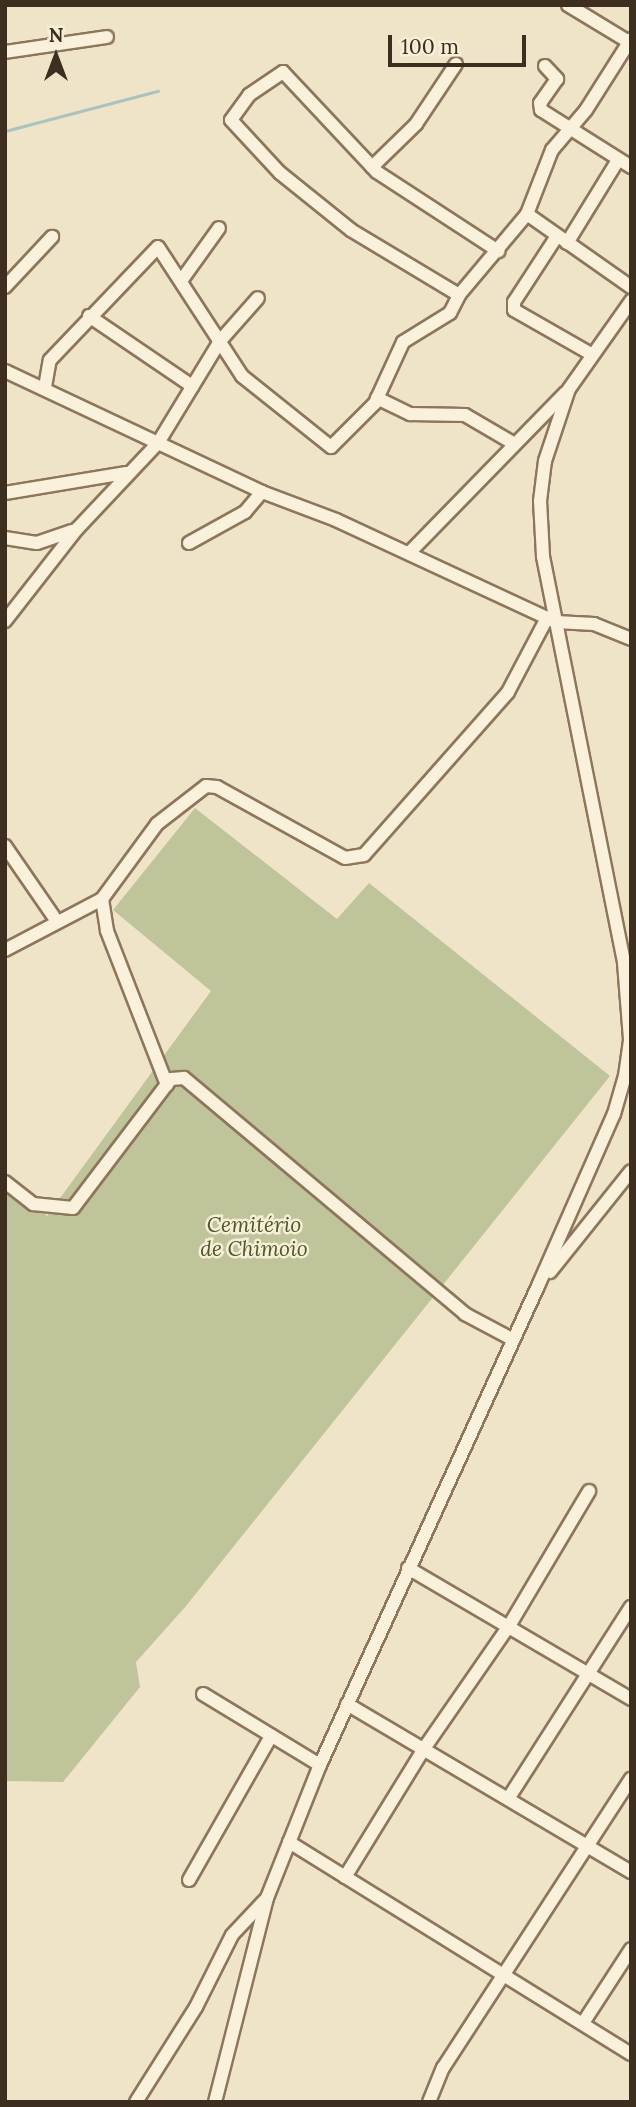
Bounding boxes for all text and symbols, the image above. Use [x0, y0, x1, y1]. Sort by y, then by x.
north arrow [21, 21, 91, 91]
scale bar [391, 21, 529, 65]
text: N [49, 23, 63, 47]
text: 100 m [401, 33, 459, 60]
park label: Cemitério de Chimoio [200, 1212, 308, 1262]

